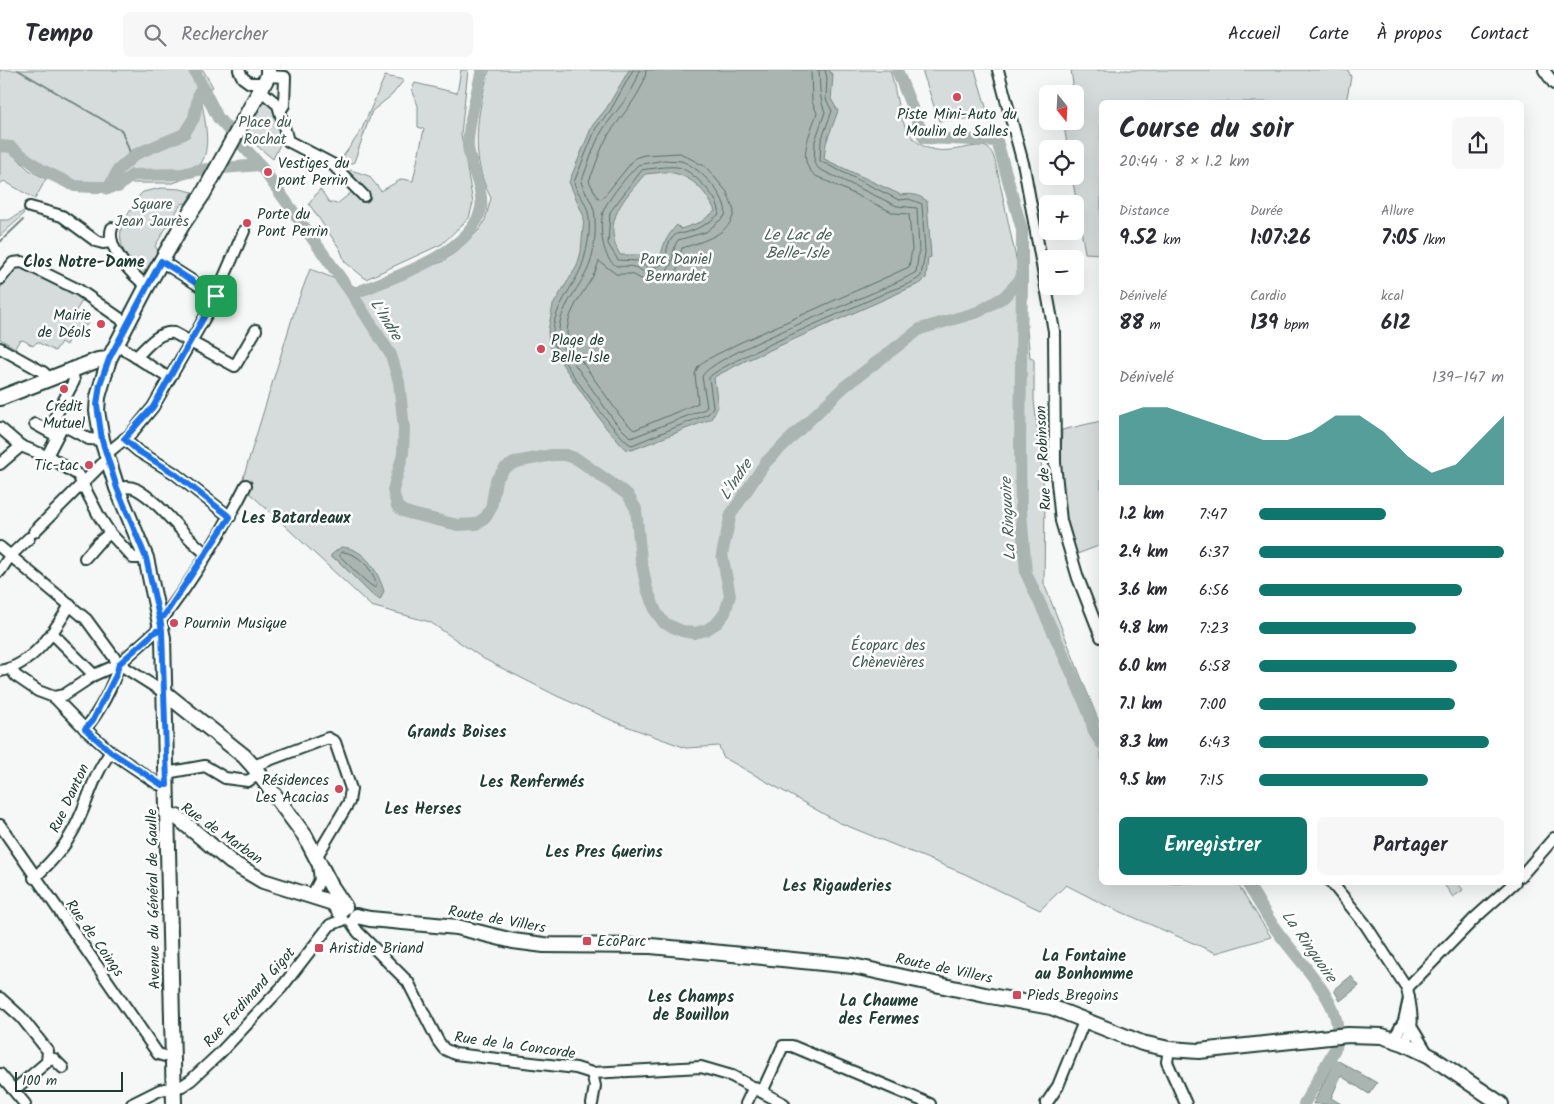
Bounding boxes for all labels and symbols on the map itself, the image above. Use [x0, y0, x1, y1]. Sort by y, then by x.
north arrow [1039, 85, 1084, 130]
marker: Piste Mini-Auto du Moulin de Salles [951, 91, 963, 103]
place label: Piste Mini-Auto du Moulin de Salles [897, 103, 1017, 144]
park label: Place du Rochat [239, 111, 292, 152]
place label: Vestiges du pont Perrin [277, 152, 349, 193]
marker: Vestiges du pont Perrin [262, 166, 274, 178]
park label: Square Jean Jaurès [115, 193, 190, 234]
place label: Porte du Pont Perrin [257, 203, 328, 244]
marker: Porte du Pont Perrin [241, 217, 253, 229]
water label: Le Lac de Belle-Isle [763, 223, 832, 266]
park label: Parc Daniel Bernardet [640, 248, 712, 289]
district label: Clos Notre-Dame [23, 250, 145, 275]
pin [195, 275, 237, 317]
water label: L'Indre [363, 294, 409, 347]
place label: Mairie de Déols [38, 304, 92, 345]
marker: Mairie de Déols [95, 318, 107, 330]
place label: Plage de Belle-Isle [551, 329, 610, 370]
marker: Plage de Belle-Isle [535, 343, 547, 355]
marker: Crédit Mutuel [58, 383, 70, 395]
place label: Crédit Mutuel [43, 395, 86, 436]
street label: Rue de Robinson [1029, 405, 1059, 511]
water label: L'Indre [713, 453, 760, 505]
place label: Tic-tac [34, 454, 79, 478]
marker: Tic-tac [83, 459, 95, 471]
water label: La Ringuoire [994, 475, 1023, 561]
district label: Les Batardeaux [241, 506, 351, 531]
place label: Pournin Musique [184, 612, 287, 636]
marker: Pournin Musique [168, 617, 180, 629]
park label: Écoparc des Chènevières [851, 634, 926, 675]
district label: Grands Boises [408, 720, 507, 745]
street label: Rue Danton [43, 760, 96, 837]
place label: Résidences Les Acacias [255, 769, 330, 810]
district label: Les Renfermés [480, 770, 585, 795]
marker: Résidences Les Acacias [333, 783, 345, 795]
street label: Rue de Marban [175, 797, 268, 871]
district label: Les Herses [385, 797, 462, 822]
street label: Avenue du Général de Gaulle [140, 808, 168, 990]
district label: Les Pres Guerins [545, 840, 663, 865]
district label: Les Rigauderies [782, 874, 892, 899]
street label: Rue de Coings [59, 895, 130, 983]
street label: Route de Villers [446, 900, 548, 940]
water label: La Ringuoire [1275, 906, 1344, 990]
place label: EcoParc [597, 930, 646, 954]
marker: EcoParc [581, 935, 593, 947]
place label: Aristide Briand [329, 937, 424, 961]
street label: Rue Ferdinand Gigot [198, 942, 302, 1053]
marker: Aristide Briand [313, 942, 325, 954]
district label: La Fontaine au Bonhomme [1035, 944, 1133, 987]
street label: Route de Villers [893, 947, 995, 991]
place label: Pieds Bregoins [1027, 984, 1119, 1008]
district label: Les Champs de Bouillon [648, 985, 735, 1028]
district label: La Chaume des Fermes [839, 989, 920, 1032]
marker: Pieds Bregoins [1011, 989, 1023, 1001]
street label: Rue de la Concorde [453, 1026, 577, 1066]
scale bar [15, 1069, 122, 1092]

